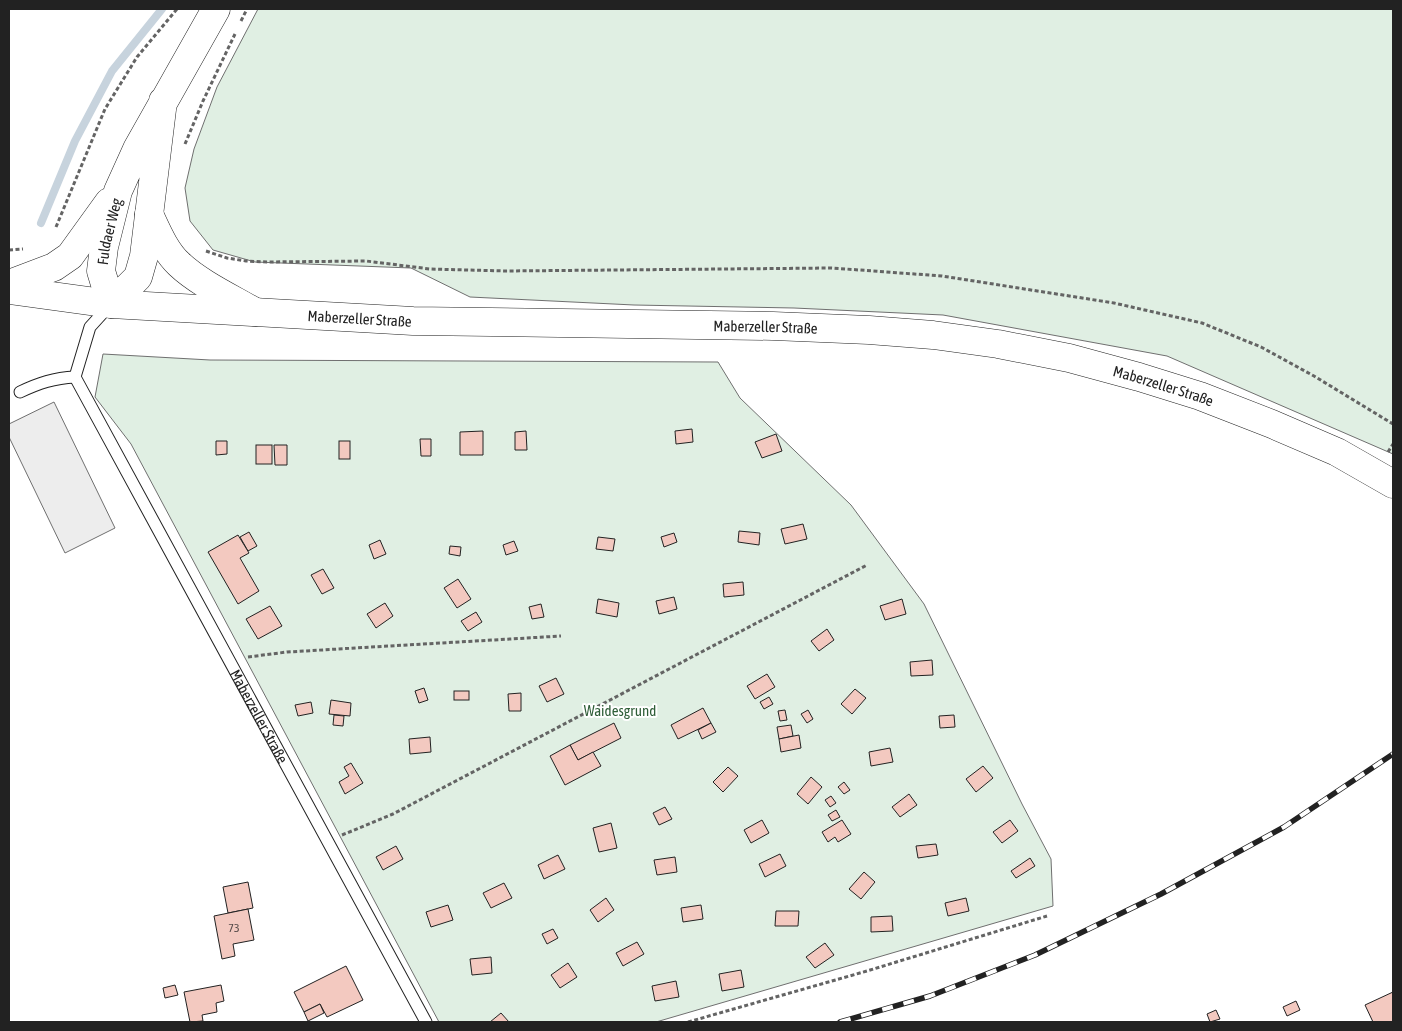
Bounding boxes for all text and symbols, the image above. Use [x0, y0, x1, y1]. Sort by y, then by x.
street label: Fuldaer Weg [93, 196, 125, 266]
street label: Maberzeller Straße [307, 307, 412, 329]
street label: Maberzeller Straße [713, 317, 818, 336]
street label: Maberzeller Straße [1111, 362, 1216, 409]
street label: Maberzeller Straße [227, 666, 292, 766]
park label: Waidesgrund [584, 702, 656, 719]
house number: 73 [228, 921, 240, 935]

